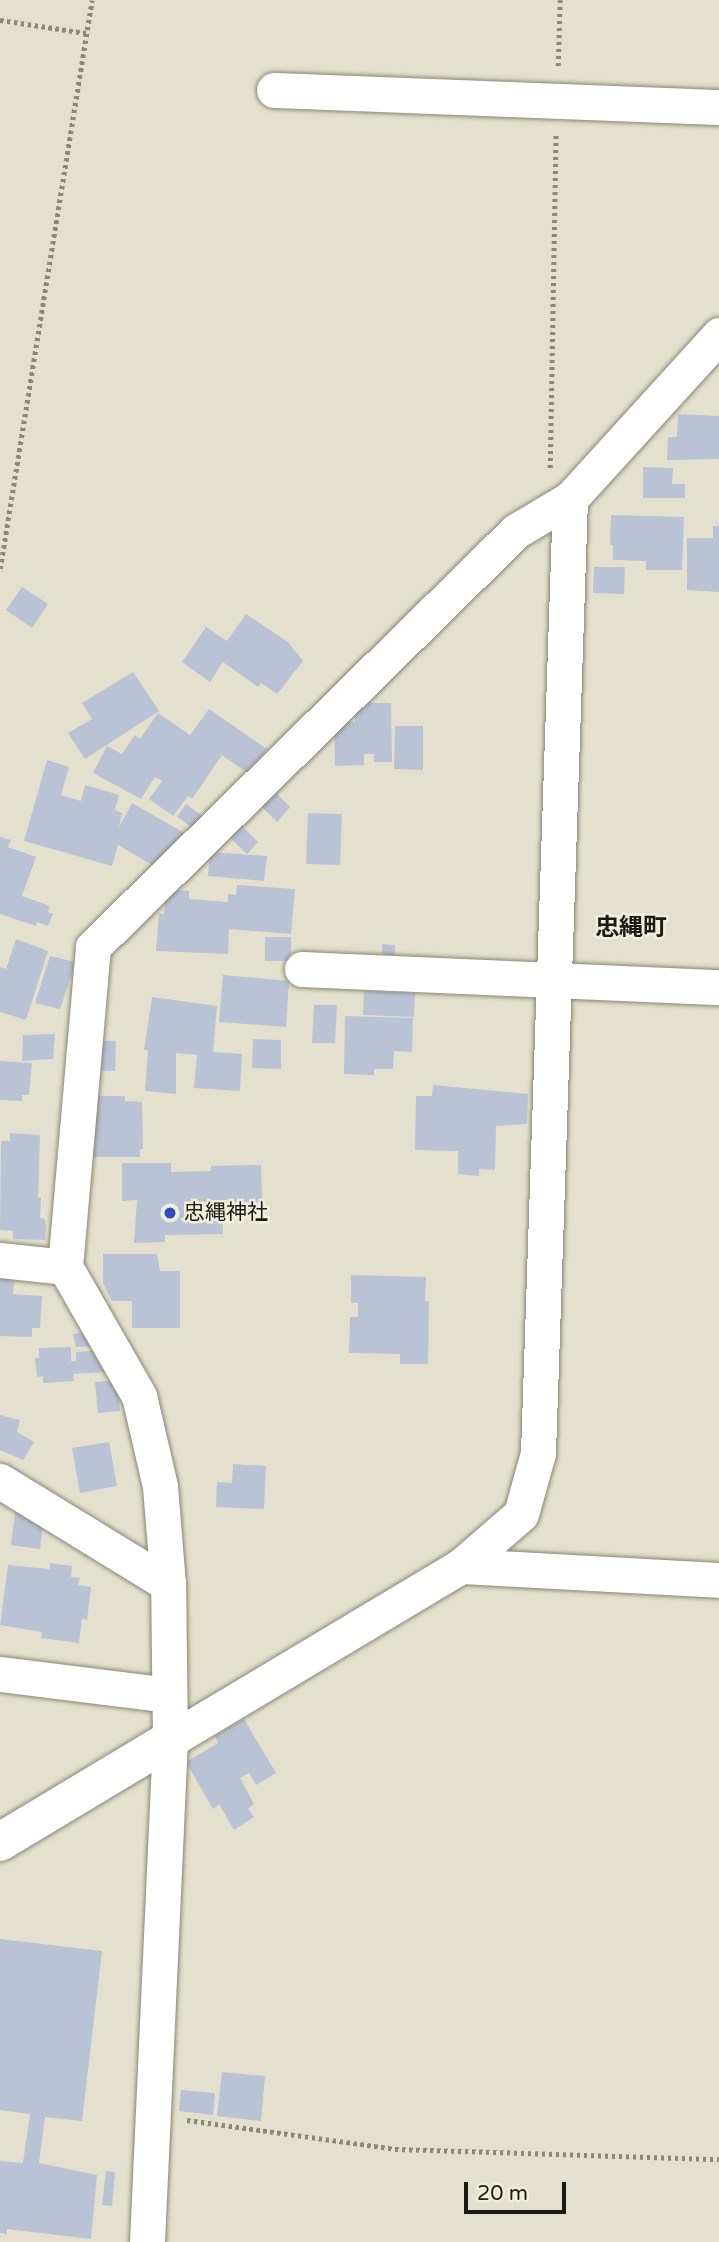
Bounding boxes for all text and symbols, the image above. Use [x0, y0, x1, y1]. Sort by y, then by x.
district label: 忠縄町 [595, 914, 667, 942]
place label: 忠縄神社 [184, 1200, 268, 1226]
marker: 忠縄神社 [162, 1205, 178, 1221]
scale bar [467, 2168, 568, 2212]
text: 20 m [477, 2181, 528, 2206]

